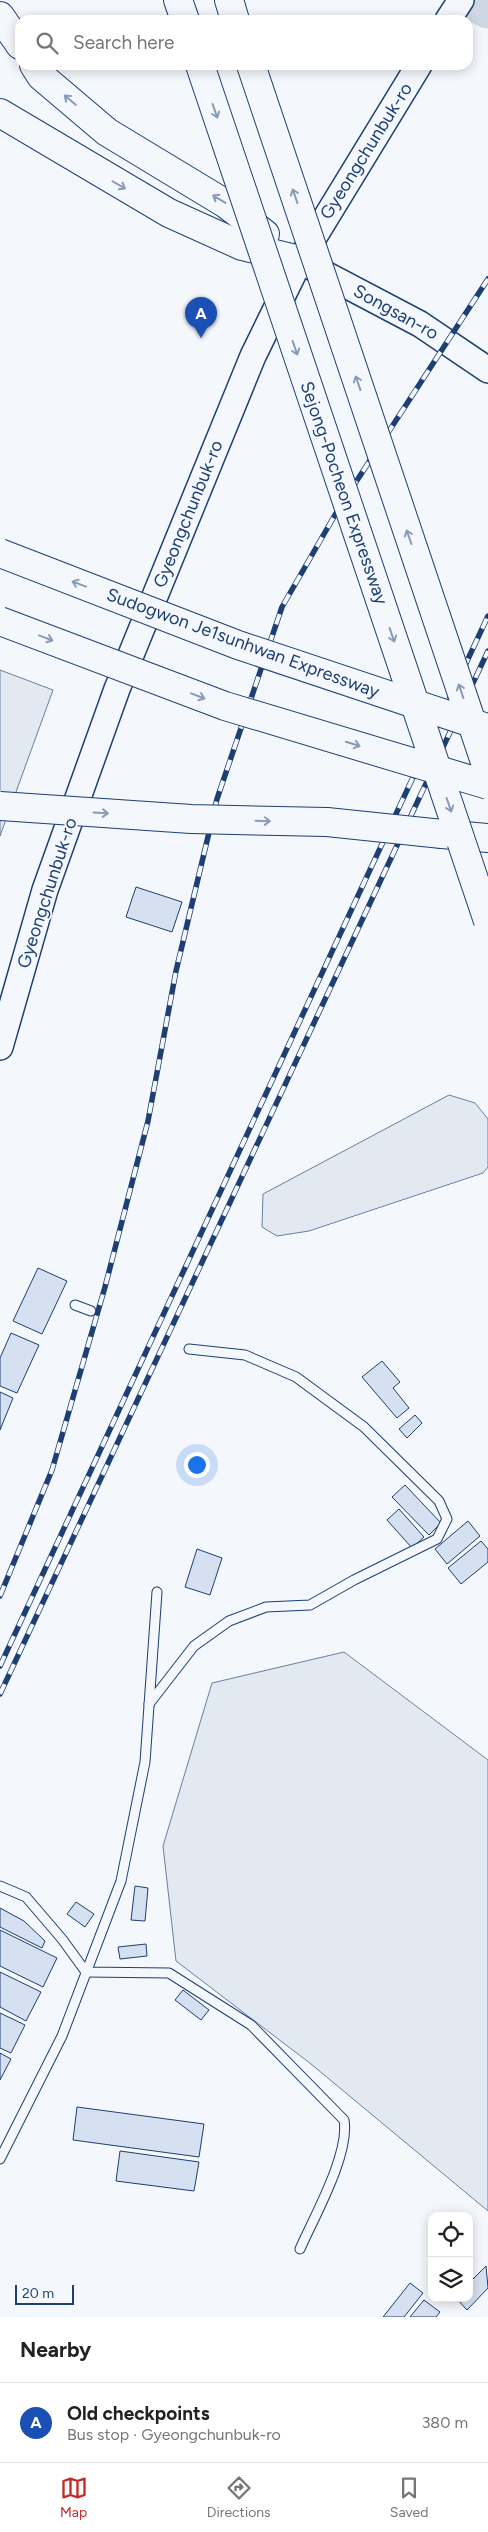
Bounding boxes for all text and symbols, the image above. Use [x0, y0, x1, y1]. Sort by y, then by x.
search box [15, 15, 473, 70]
icon: search [33, 29, 61, 57]
text: Search here [73, 31, 175, 54]
street label: Gyeongchunbuk-ro [315, 79, 417, 223]
one-way arrow [63, 94, 76, 106]
one-way arrow [211, 103, 220, 118]
one-way arrow [112, 180, 126, 190]
one-way arrow [289, 189, 299, 205]
one-way arrow [212, 194, 226, 204]
street label: Songsan-ro [350, 280, 442, 344]
pin: A [185, 297, 217, 338]
one-way arrow [291, 340, 300, 355]
one-way arrow [352, 376, 362, 392]
street label: Sejong-Pocheon Expressway [295, 379, 393, 608]
street label: Gyeongchunbuk-ro [148, 437, 228, 591]
one-way arrow [404, 530, 414, 546]
one-way arrow [72, 579, 87, 588]
street label: Sudogwon Je1sunhwan Expressway [103, 583, 383, 703]
one-way arrow [387, 627, 397, 643]
one-way arrow [37, 634, 53, 643]
one-way arrow [456, 684, 466, 700]
one-way arrow [189, 692, 205, 701]
one-way arrow [344, 740, 360, 750]
one-way arrow [445, 797, 454, 813]
one-way arrow [93, 809, 109, 818]
street label: Gyeongchunbuk-ro [12, 815, 82, 971]
one-way arrow [255, 816, 271, 826]
your location [184, 1452, 210, 1478]
map controls [428, 2212, 473, 2302]
button: locate [428, 2212, 473, 2257]
button: layers [428, 2257, 473, 2302]
scale bar [15, 2282, 74, 2305]
text: 20 m [22, 2285, 54, 2302]
text: Nearby [20, 2337, 91, 2362]
text: Old checkpoints [67, 2402, 210, 2425]
text: A [30, 2413, 42, 2432]
text: 380 m [422, 2413, 468, 2432]
text: Bus stop · Gyeongchunbuk-ro [67, 2425, 281, 2444]
tab: Map [60, 2474, 88, 2521]
tab: Directions [207, 2474, 271, 2521]
tab: Saved [390, 2474, 428, 2521]

